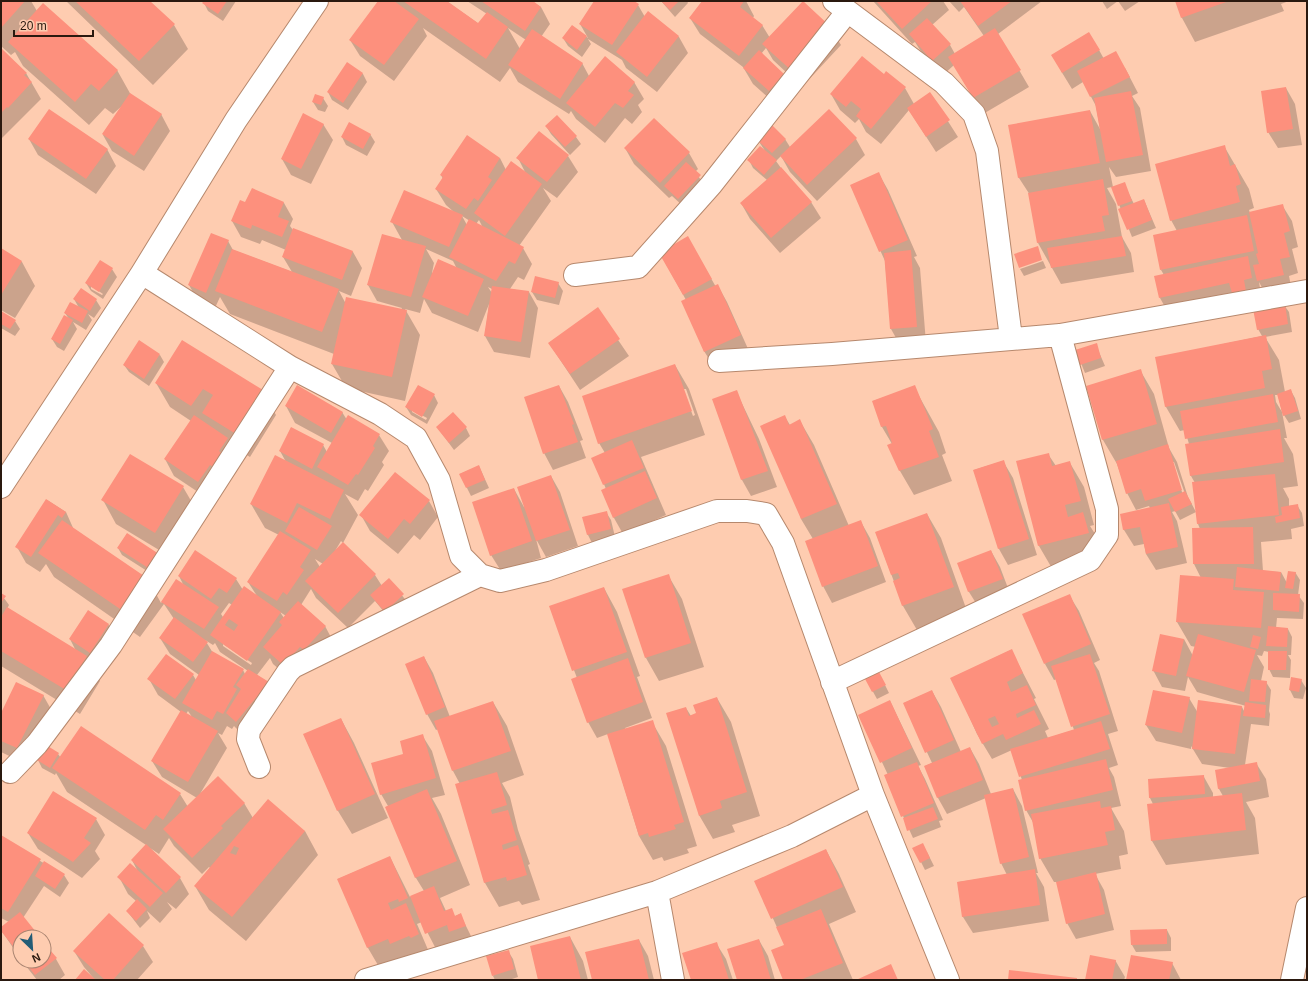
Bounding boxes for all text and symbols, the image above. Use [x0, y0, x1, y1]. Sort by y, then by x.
scale bar [14, 12, 93, 38]
text: 20 m [20, 19, 47, 33]
north arrow [12, 929, 52, 969]
text: N [30, 951, 42, 965]

